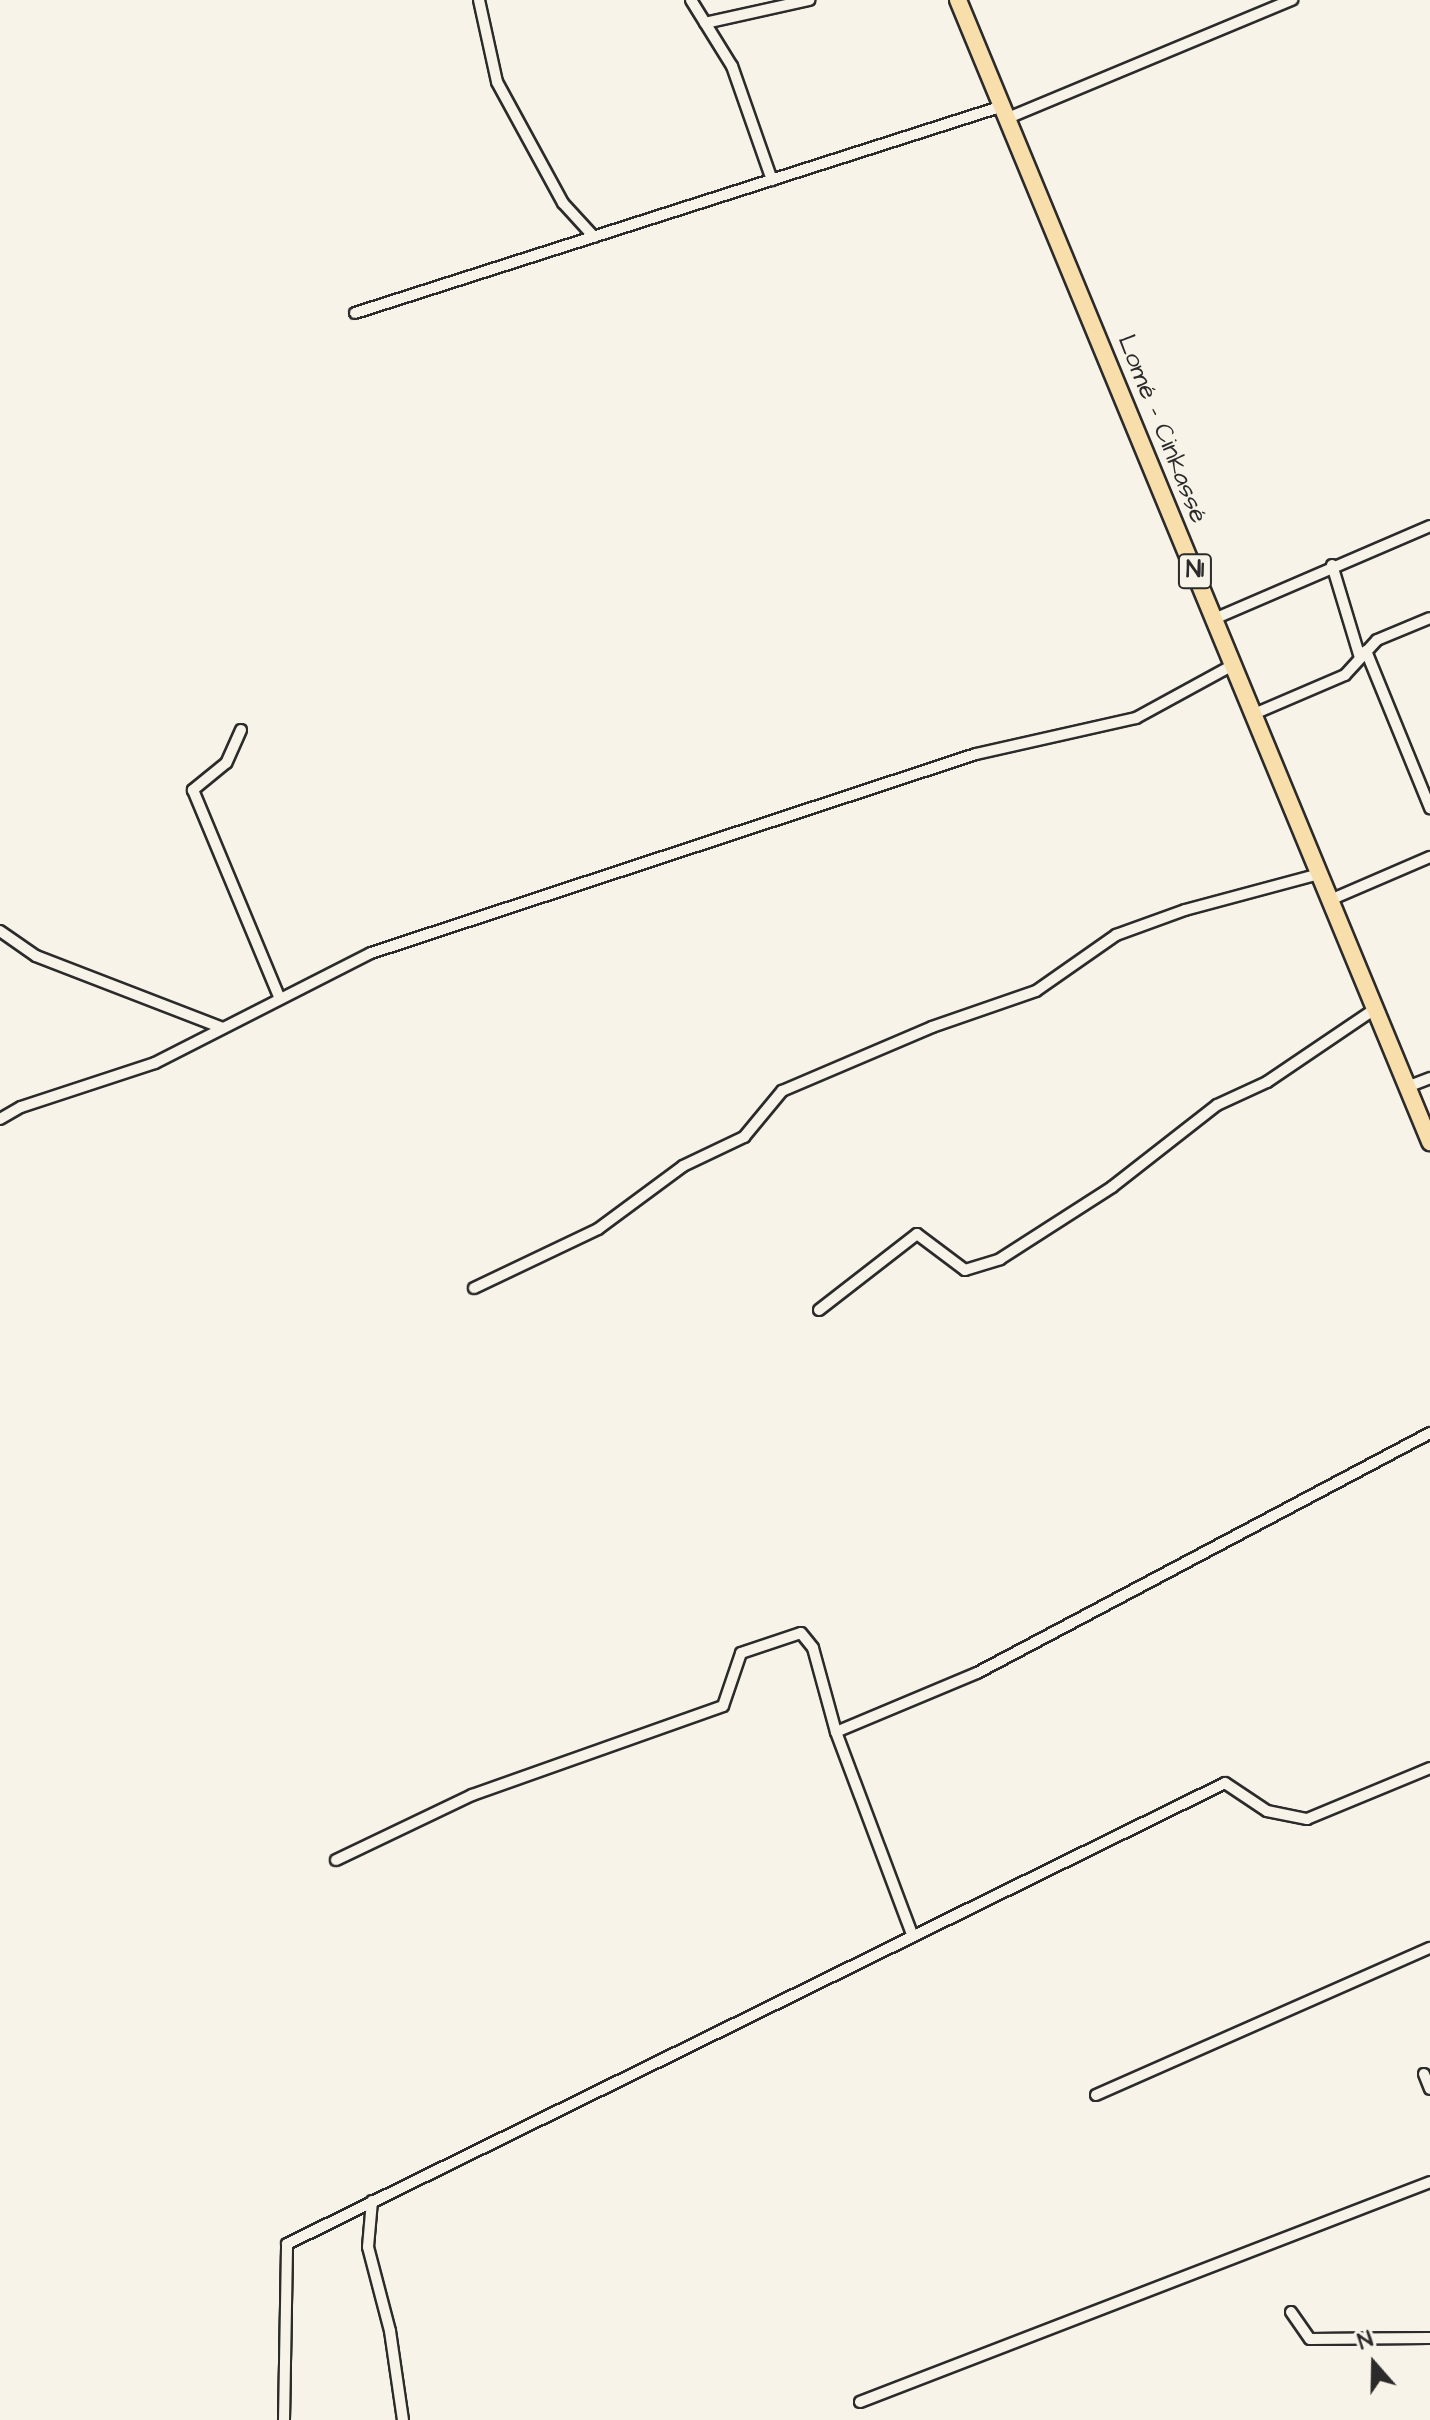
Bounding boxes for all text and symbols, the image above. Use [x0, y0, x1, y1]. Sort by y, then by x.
street label: Lomé - Cinkassé [1110, 330, 1214, 528]
road number: N1 [1177, 551, 1213, 591]
north arrow [1334, 2324, 1414, 2404]
text: N [1354, 2324, 1377, 2358]

